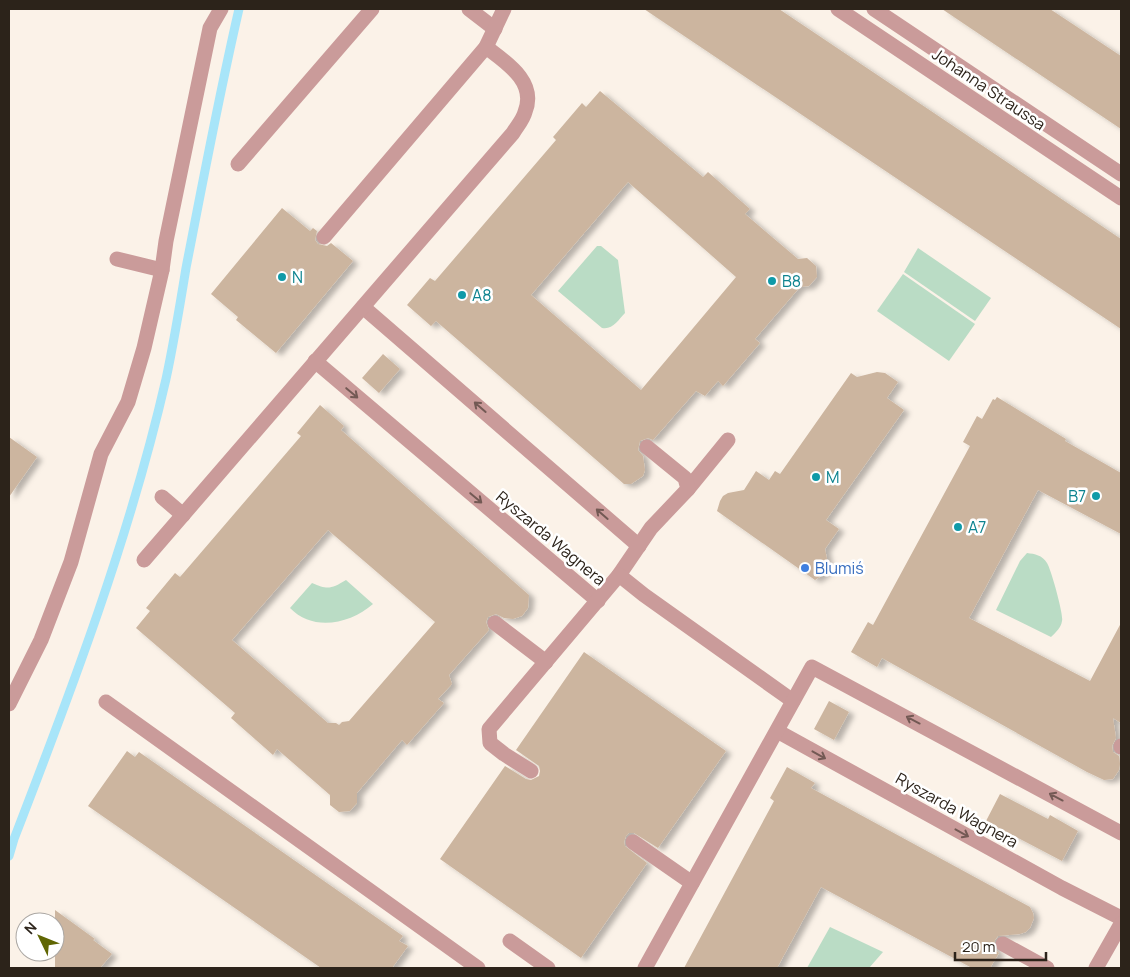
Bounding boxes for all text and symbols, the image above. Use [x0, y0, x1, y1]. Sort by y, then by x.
street label: Johanna Straussa [928, 43, 1050, 135]
place label: N [292, 266, 303, 288]
place label: B8 [782, 270, 801, 292]
marker: N [276, 271, 288, 283]
marker: B8 [766, 275, 778, 287]
place label: A8 [472, 284, 491, 306]
marker: A8 [456, 289, 468, 301]
one-way arrow [345, 387, 358, 398]
one-way arrow [473, 402, 486, 413]
place label: M [826, 466, 839, 488]
marker: M [810, 471, 822, 483]
place label: B7 [1068, 485, 1086, 507]
street label: Ryszarda Wagnera [492, 486, 610, 590]
marker: B7 [1090, 490, 1102, 502]
one-way arrow [469, 492, 482, 503]
one-way arrow [596, 508, 609, 519]
place label: A7 [968, 516, 986, 538]
marker: A7 [952, 521, 964, 533]
place label: Blumiś [815, 557, 864, 579]
marker: Blumiś [799, 562, 811, 574]
one-way arrow [905, 715, 920, 725]
one-way arrow [812, 750, 826, 760]
street label: Ryszarda Wagnera [892, 767, 1022, 853]
one-way arrow [1049, 792, 1064, 801]
one-way arrow [954, 828, 969, 838]
north arrow [15, 912, 65, 962]
text: N [20, 918, 41, 938]
scale bar [955, 930, 1046, 962]
text: 20 m [962, 936, 995, 957]

